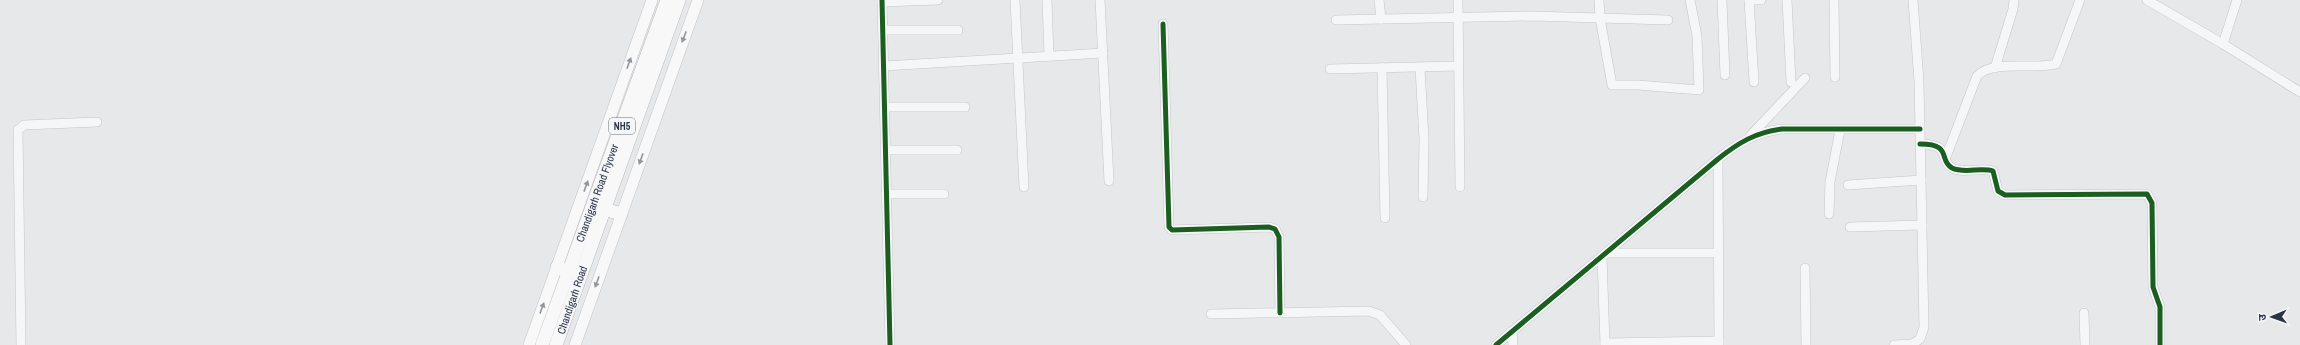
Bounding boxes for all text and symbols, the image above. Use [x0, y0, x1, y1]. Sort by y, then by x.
one-way arrow [681, 31, 687, 43]
one-way arrow [627, 57, 633, 69]
road number: NH5 [609, 118, 635, 134]
street label: Chandigarh Road Flyover [573, 142, 621, 244]
one-way arrow [637, 153, 643, 165]
one-way arrow [583, 180, 589, 192]
street label: Chandigarh Road [554, 264, 590, 336]
one-way arrow [594, 276, 600, 288]
north arrow [2252, 297, 2292, 337]
one-way arrow [539, 302, 545, 314]
text: उ [2255, 313, 2269, 321]

